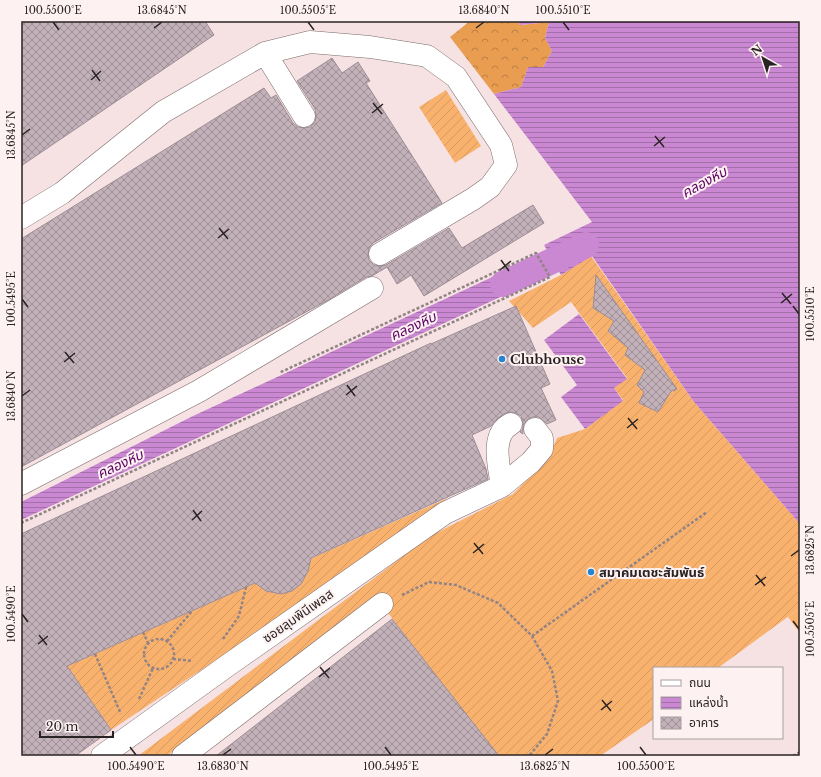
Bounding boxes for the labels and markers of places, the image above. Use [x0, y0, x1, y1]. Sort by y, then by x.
place label: Clubhouse [510, 351, 584, 368]
marker: Clubhouse [497, 354, 507, 364]
place label: สมาคมเตชะสัมพันธ์ [599, 564, 704, 581]
marker: สมาคมเตชะสัมพันธ์ [586, 567, 596, 577]

